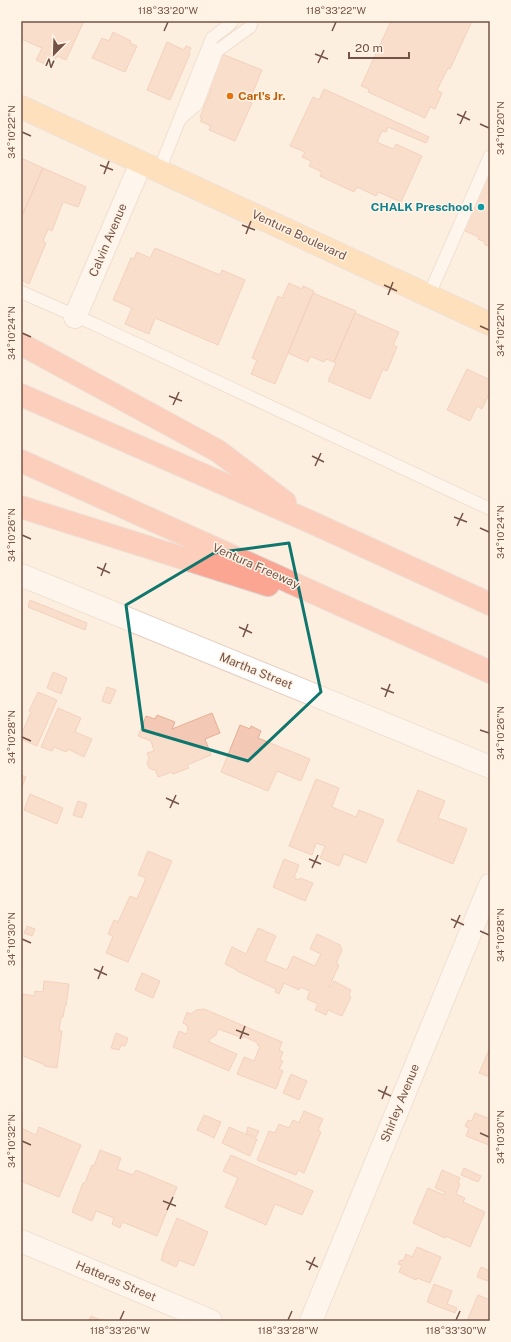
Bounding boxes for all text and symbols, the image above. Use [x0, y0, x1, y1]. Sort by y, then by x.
text: 118°33'20"W [138, 4, 199, 16]
text: 118°33'22"W [306, 4, 366, 16]
north arrow [34, 34, 74, 74]
scale bar [349, 34, 409, 60]
text: 20 m [355, 41, 383, 55]
text: N [44, 56, 56, 70]
place label: Carl's Jr. [238, 89, 285, 103]
marker: Carl's Jr. [225, 91, 235, 101]
text: 34°10'20"N [494, 101, 506, 155]
text: 34°10'22"N [5, 105, 17, 159]
place label: CHALK Preschool [371, 200, 473, 214]
street label: Calvin Avenue [86, 201, 130, 279]
marker: CHALK Preschool [476, 202, 486, 212]
street label: Ventura Boulevard [249, 207, 349, 263]
text: 34°10'22"N [494, 303, 506, 357]
text: 34°10'24"N [5, 306, 17, 360]
text: 34°10'24"N [494, 505, 506, 559]
text: 34°10'26"N [5, 508, 17, 562]
street label: Ventura Freeway [210, 540, 302, 592]
street label: Martha Street [217, 650, 295, 692]
text: 34°10'26"N [494, 706, 506, 760]
text: 34°10'28"N [5, 710, 17, 764]
text: 34°10'28"N [494, 908, 506, 962]
text: 34°10'30"N [5, 912, 17, 966]
street label: Shirley Avenue [378, 1062, 422, 1144]
text: 34°10'30"N [494, 1110, 506, 1164]
text: 34°10'32"N [5, 1114, 17, 1168]
street label: Hatteras Street [74, 1258, 159, 1304]
text: 118°33'26"W [90, 1324, 151, 1336]
text: 118°33'28"W [258, 1324, 319, 1336]
text: 118°33'30"W [426, 1324, 487, 1336]

